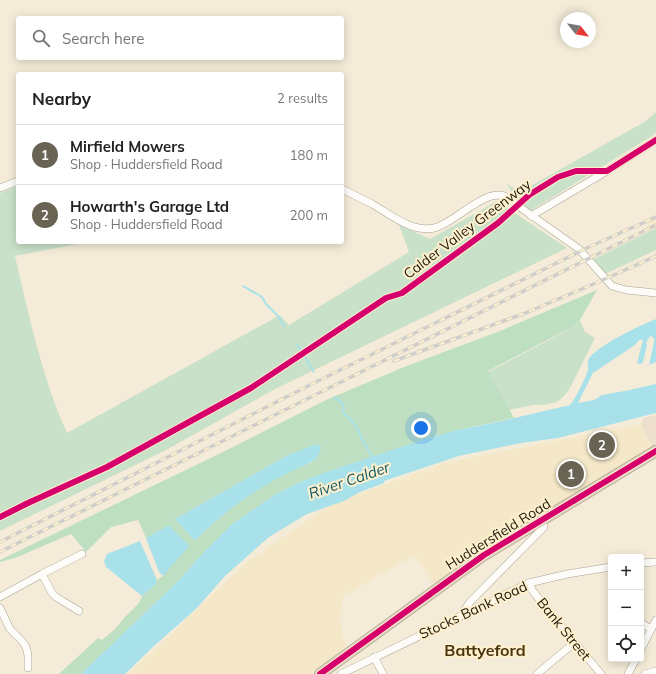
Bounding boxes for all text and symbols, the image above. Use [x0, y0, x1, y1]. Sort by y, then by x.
north arrow [560, 12, 596, 48]
search box [16, 16, 344, 60]
icon: search [30, 27, 52, 49]
text: Search here [62, 29, 144, 48]
text: Nearby [32, 88, 91, 109]
text: 2 results [277, 90, 328, 106]
text: Mirfield Mowers [70, 137, 185, 156]
text: 1 [41, 147, 49, 163]
text: 180 m [290, 147, 328, 163]
text: Shop · Huddersfield Road [70, 156, 223, 172]
street label: Calder Valley Greenway [400, 175, 535, 283]
text: Howarth's Garage Ltd [70, 197, 229, 216]
text: 2 [41, 207, 49, 223]
text: 200 m [290, 207, 328, 223]
text: Shop · Huddersfield Road [70, 216, 223, 232]
your location [411, 418, 431, 438]
pin: 2 [589, 430, 615, 460]
water label: River Calder [306, 457, 393, 503]
pin: 1 [558, 459, 584, 489]
street label: Huddersfield Road [442, 494, 554, 574]
map controls [608, 554, 644, 662]
button: + [608, 554, 644, 590]
street label: Stocks Bank Road [416, 577, 530, 643]
button: − [608, 590, 644, 626]
street label: Bank Street [533, 594, 595, 664]
button: locate [608, 626, 644, 662]
district label: Battyeford [444, 640, 526, 660]

